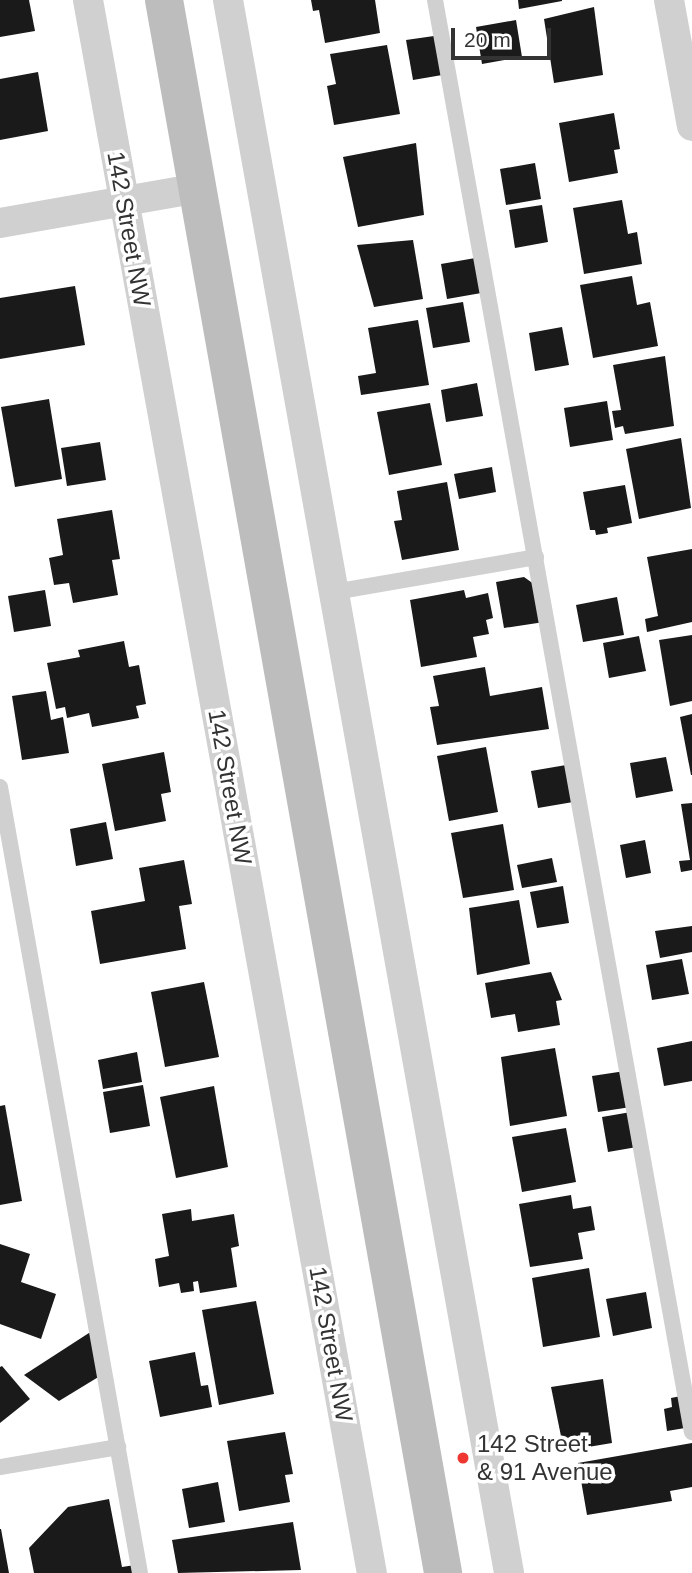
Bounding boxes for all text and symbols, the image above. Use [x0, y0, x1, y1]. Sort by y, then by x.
scale bar [454, 14, 554, 58]
text: 20 m [464, 28, 511, 51]
street label: 142 Street NW [101, 149, 157, 309]
street label: 142 Street NW [202, 707, 258, 867]
street label: 142 Street NW [303, 1264, 359, 1424]
place label: 142 Street & 91 Avenue [477, 1430, 614, 1486]
marker: 142 Street & 91 Avenue [455, 1450, 471, 1466]

